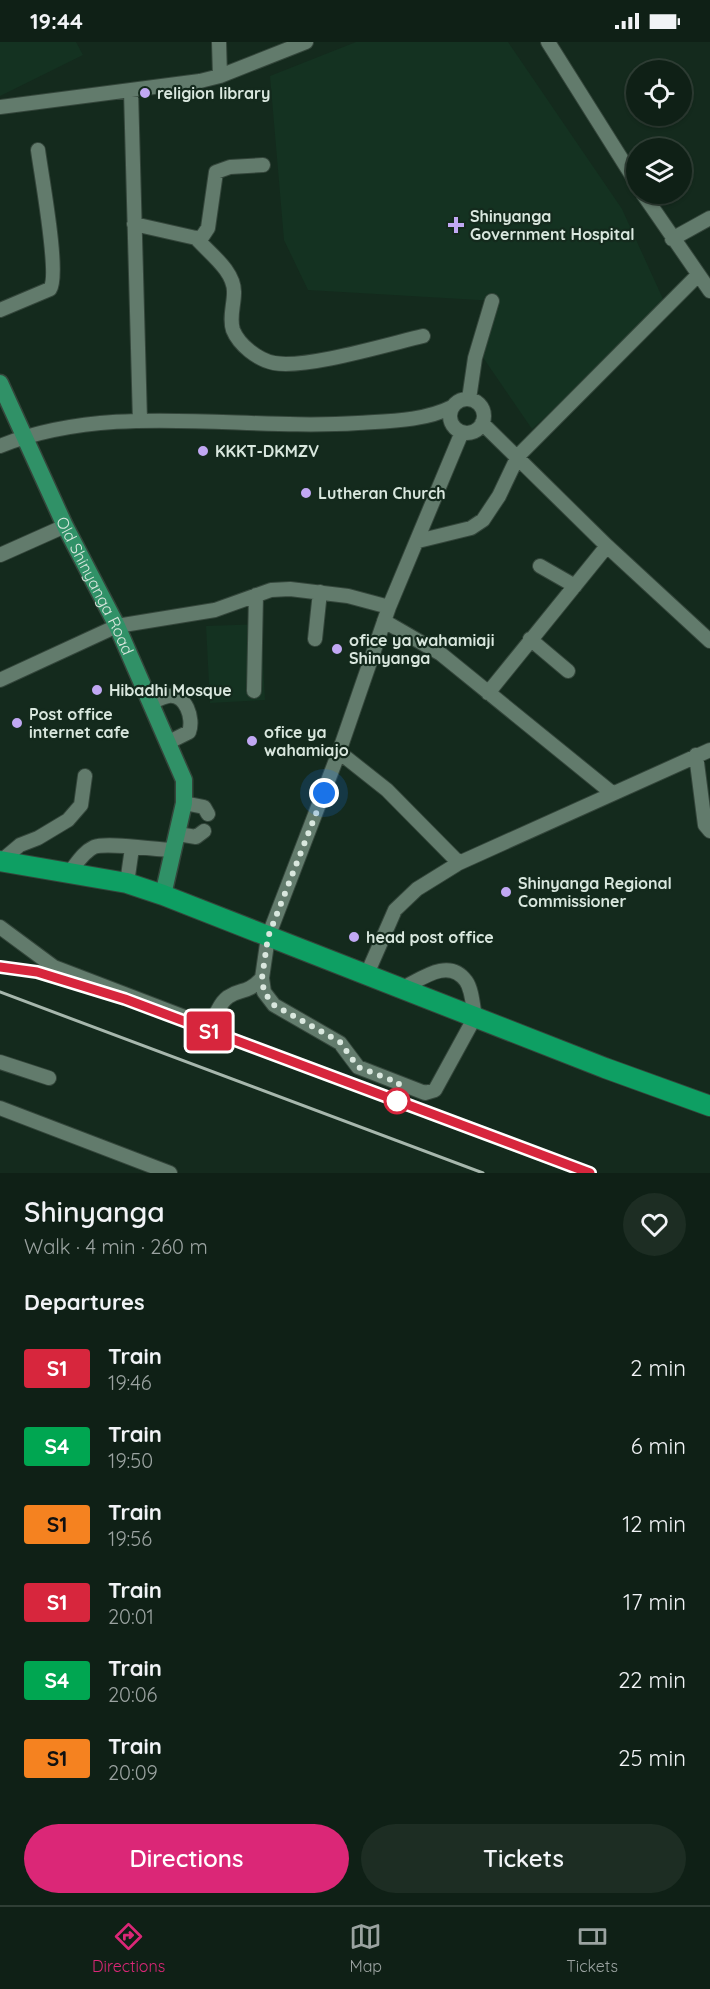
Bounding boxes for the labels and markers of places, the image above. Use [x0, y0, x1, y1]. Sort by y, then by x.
place label: religion library [157, 83, 270, 103]
marker: religion library [138, 86, 152, 100]
place label: Shinyanga Government Hospital [470, 206, 635, 244]
marker: Shinyanga Government Hospital [447, 216, 465, 234]
place label: KKKT-DKMZV [215, 441, 319, 461]
marker: KKKT-DKMZV [196, 444, 210, 458]
place label: Lutheran Church [318, 483, 446, 503]
marker: Lutheran Church [299, 486, 313, 500]
place label: ofice ya wahamiaji Shinyanga [349, 630, 495, 668]
marker: ofice ya wahamiaji Shinyanga [330, 642, 344, 656]
place label: Hibadhi Mosque [109, 680, 232, 700]
marker: Hibadhi Mosque [90, 683, 104, 697]
place label: Post office internet cafe [29, 704, 129, 742]
marker: Post office internet cafe [10, 716, 24, 730]
place label: ofice ya wahamiajo [264, 722, 349, 760]
marker: ofice ya wahamiajo [245, 734, 259, 748]
place label: Shinyanga Regional Commissioner [518, 873, 672, 911]
marker: Shinyanga Regional Commissioner [499, 885, 513, 899]
place label: head post office [366, 927, 494, 947]
marker: head post office [347, 930, 361, 944]
unlabelled marker [384, 1088, 410, 1114]

